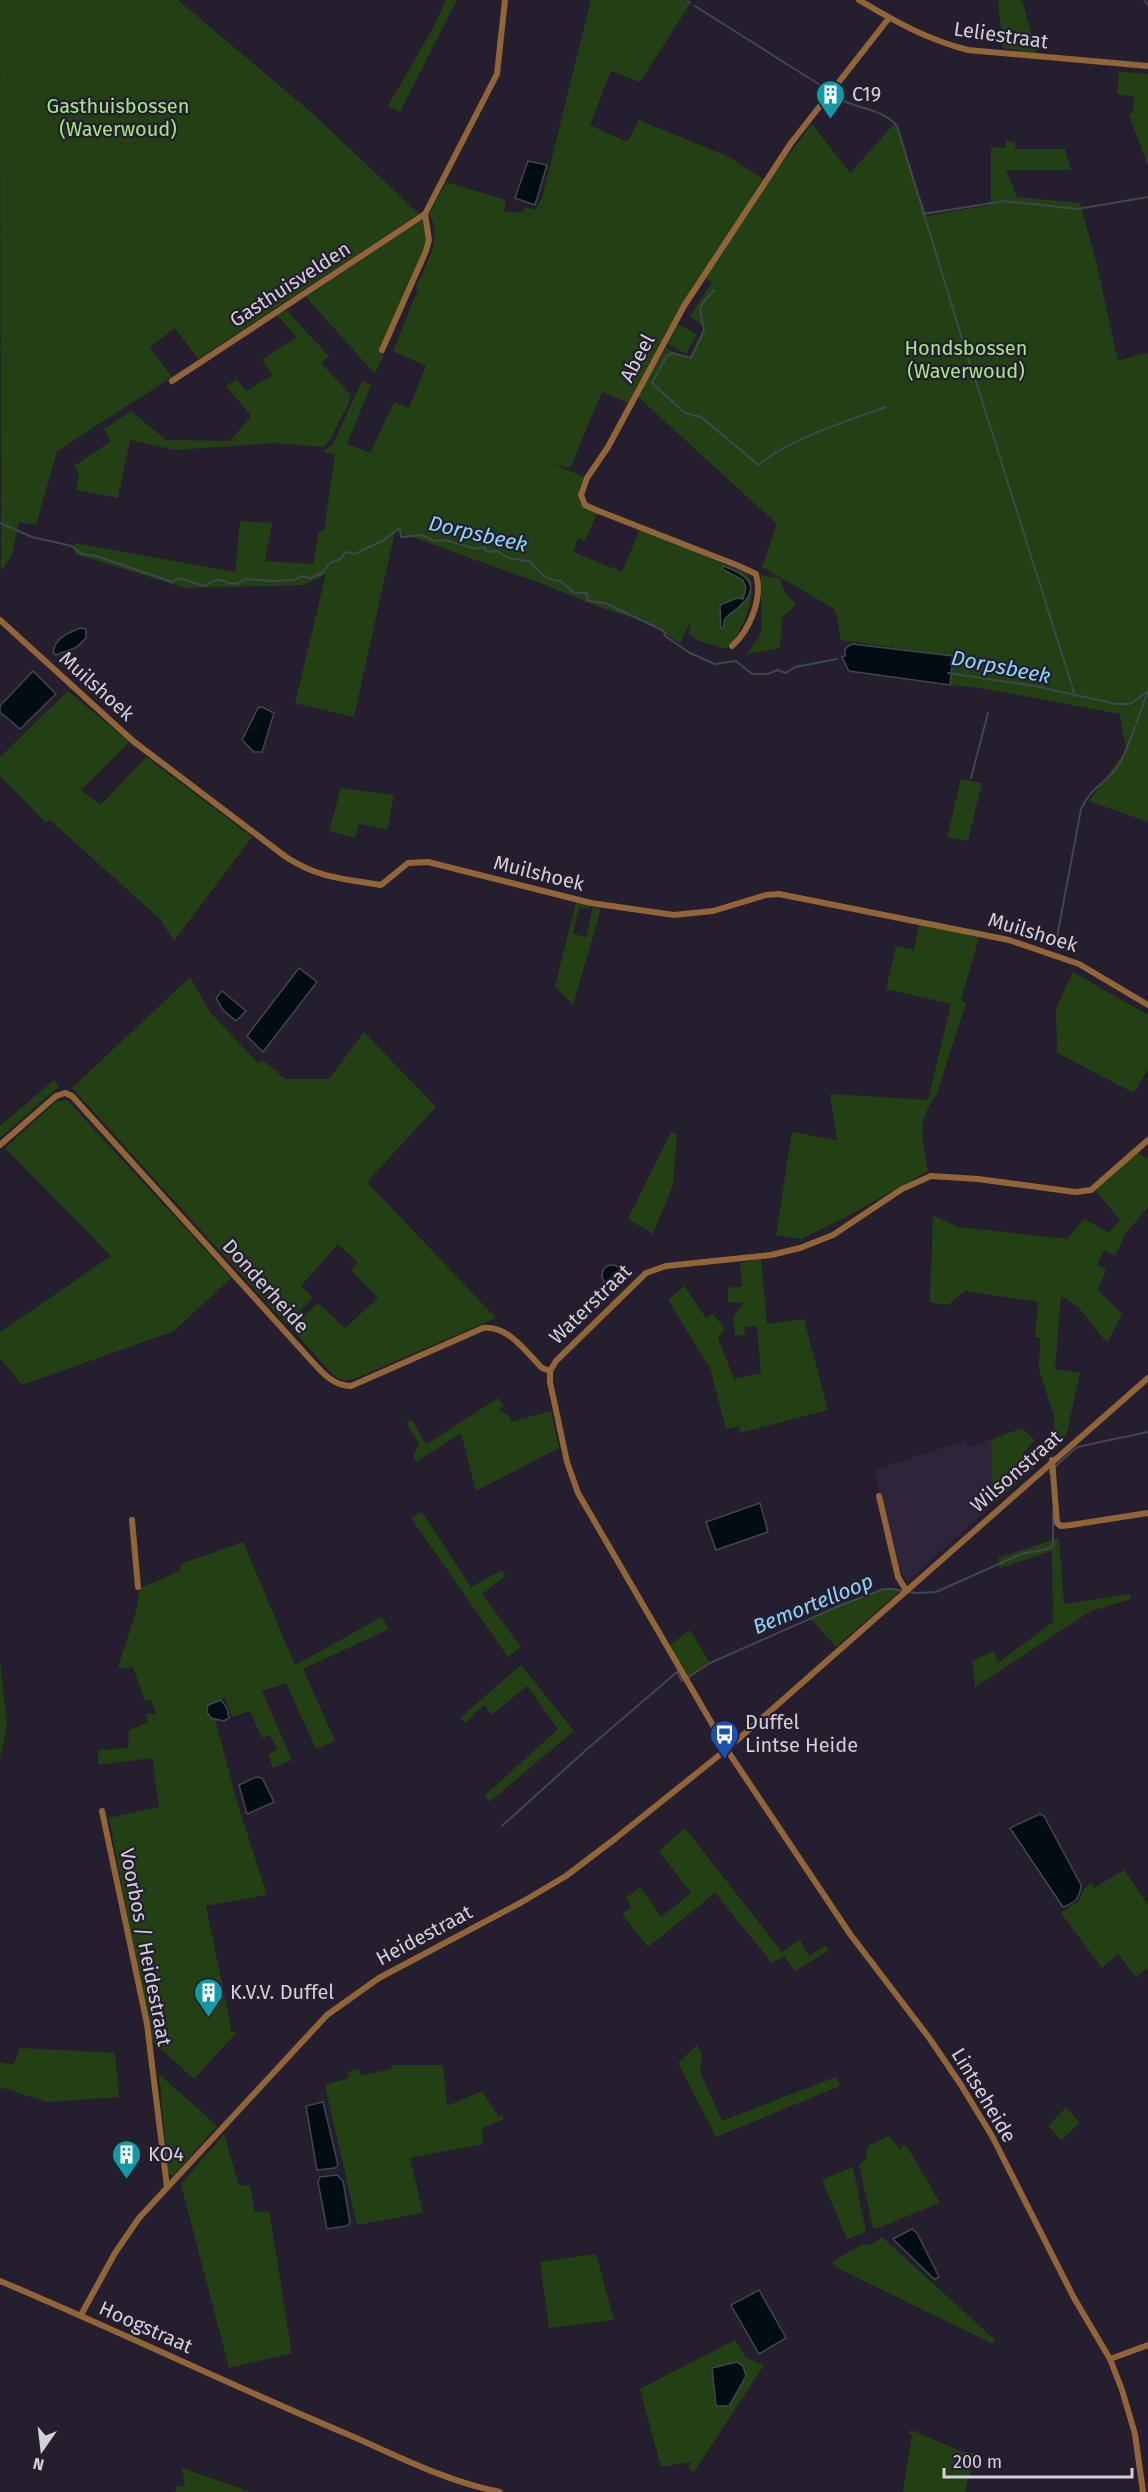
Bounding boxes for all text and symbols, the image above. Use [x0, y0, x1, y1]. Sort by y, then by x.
street label: Leliestraat [952, 16, 1051, 54]
building icon: C19 [815, 78, 847, 120]
place label: C19 [852, 82, 881, 106]
park label: Gasthuisbossen (Waverwoud) [47, 94, 189, 141]
street label: Gasthuisvelden [225, 236, 355, 332]
street label: Abeel [614, 330, 660, 386]
park label: Hondsbossen (Waverwoud) [905, 336, 1027, 383]
water label: Dorpsbeek [426, 510, 530, 558]
water label: Dorpsbeek [949, 645, 1053, 689]
street label: Muilshoek [55, 646, 140, 726]
street label: Muilshoek [491, 850, 588, 896]
street label: Muilshoek [985, 907, 1081, 957]
street label: Donderheide [218, 1234, 314, 1338]
street label: Waterstraat [544, 1259, 636, 1349]
street label: Wilsonstraat [965, 1424, 1067, 1517]
water label: Bemortelloop [749, 1568, 877, 1640]
place label: Duffel Lintse Heide [745, 1710, 858, 1757]
bus stop icon: Duffel Lintse Heide [708, 1718, 740, 1760]
street label: Voorbos / Heidestraat [115, 1846, 177, 2049]
street label: Heidestraat [372, 1899, 477, 1970]
building icon: K.V.V. Duffel [193, 1976, 225, 2018]
place label: K.V.V. Duffel [230, 1980, 334, 2004]
street label: Lintseheide [946, 2043, 1022, 2147]
building icon: KO4 [111, 2138, 143, 2180]
place label: KO4 [148, 2142, 184, 2166]
street label: Hoogstraat [96, 2296, 197, 2359]
north arrow [12, 2420, 72, 2480]
scale bar [944, 2441, 1132, 2479]
text: 200 m [953, 2451, 1002, 2473]
text: N [31, 2454, 46, 2475]

